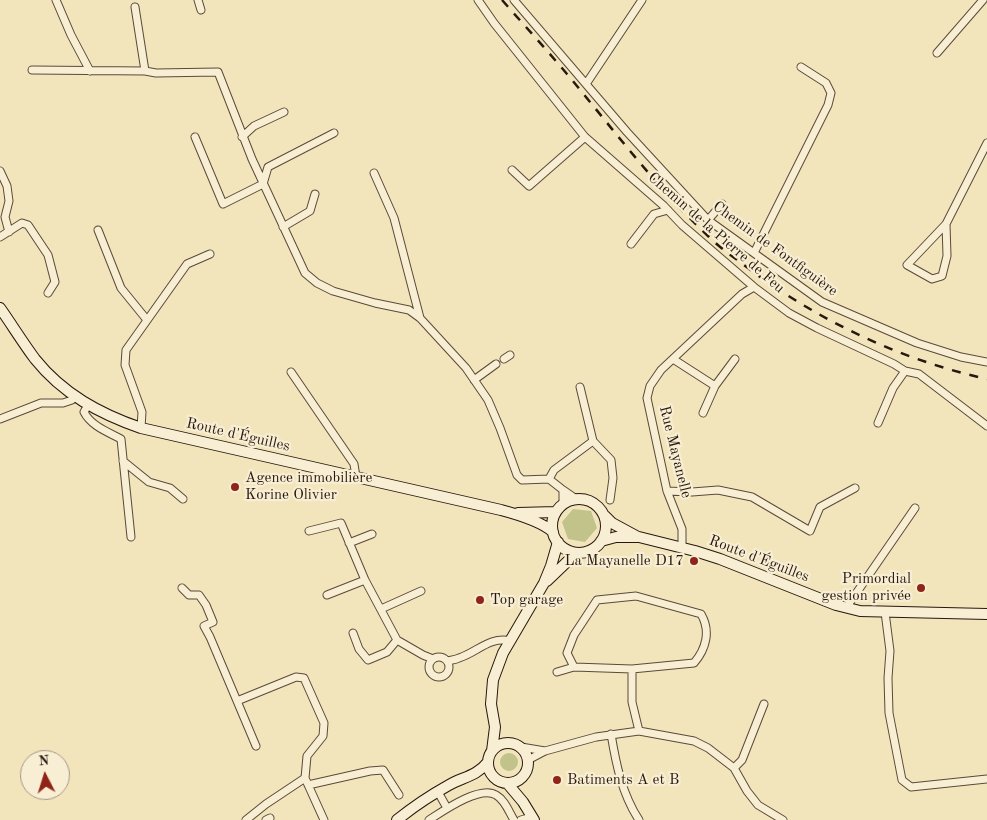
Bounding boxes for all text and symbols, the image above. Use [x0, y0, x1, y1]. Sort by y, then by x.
street label: Chemin de la Pierre de Feu [644, 169, 788, 297]
street label: Chemin de Fontfiguière [709, 198, 841, 300]
street label: Rue Mayanelle [655, 404, 695, 500]
street label: Route d'Éguilles [184, 414, 292, 456]
place label: Agence immobilière Korine Olivier [245, 469, 372, 504]
marker: Agence immobilière Korine Olivier [229, 481, 241, 493]
street label: Route d'Éguilles [706, 532, 812, 586]
place label: La Mayanelle D17 [564, 552, 684, 570]
marker: La Mayanelle D17 [688, 555, 700, 567]
place label: Primordial gestion privée [821, 570, 911, 605]
marker: Primordial gestion privée [915, 582, 927, 594]
place label: Top garage [490, 591, 563, 609]
marker: Top garage [474, 594, 486, 606]
north arrow [20, 750, 70, 800]
text: N [38, 754, 50, 768]
place label: Batiments A et B [567, 771, 679, 789]
marker: Batiments A et B [551, 774, 563, 786]

